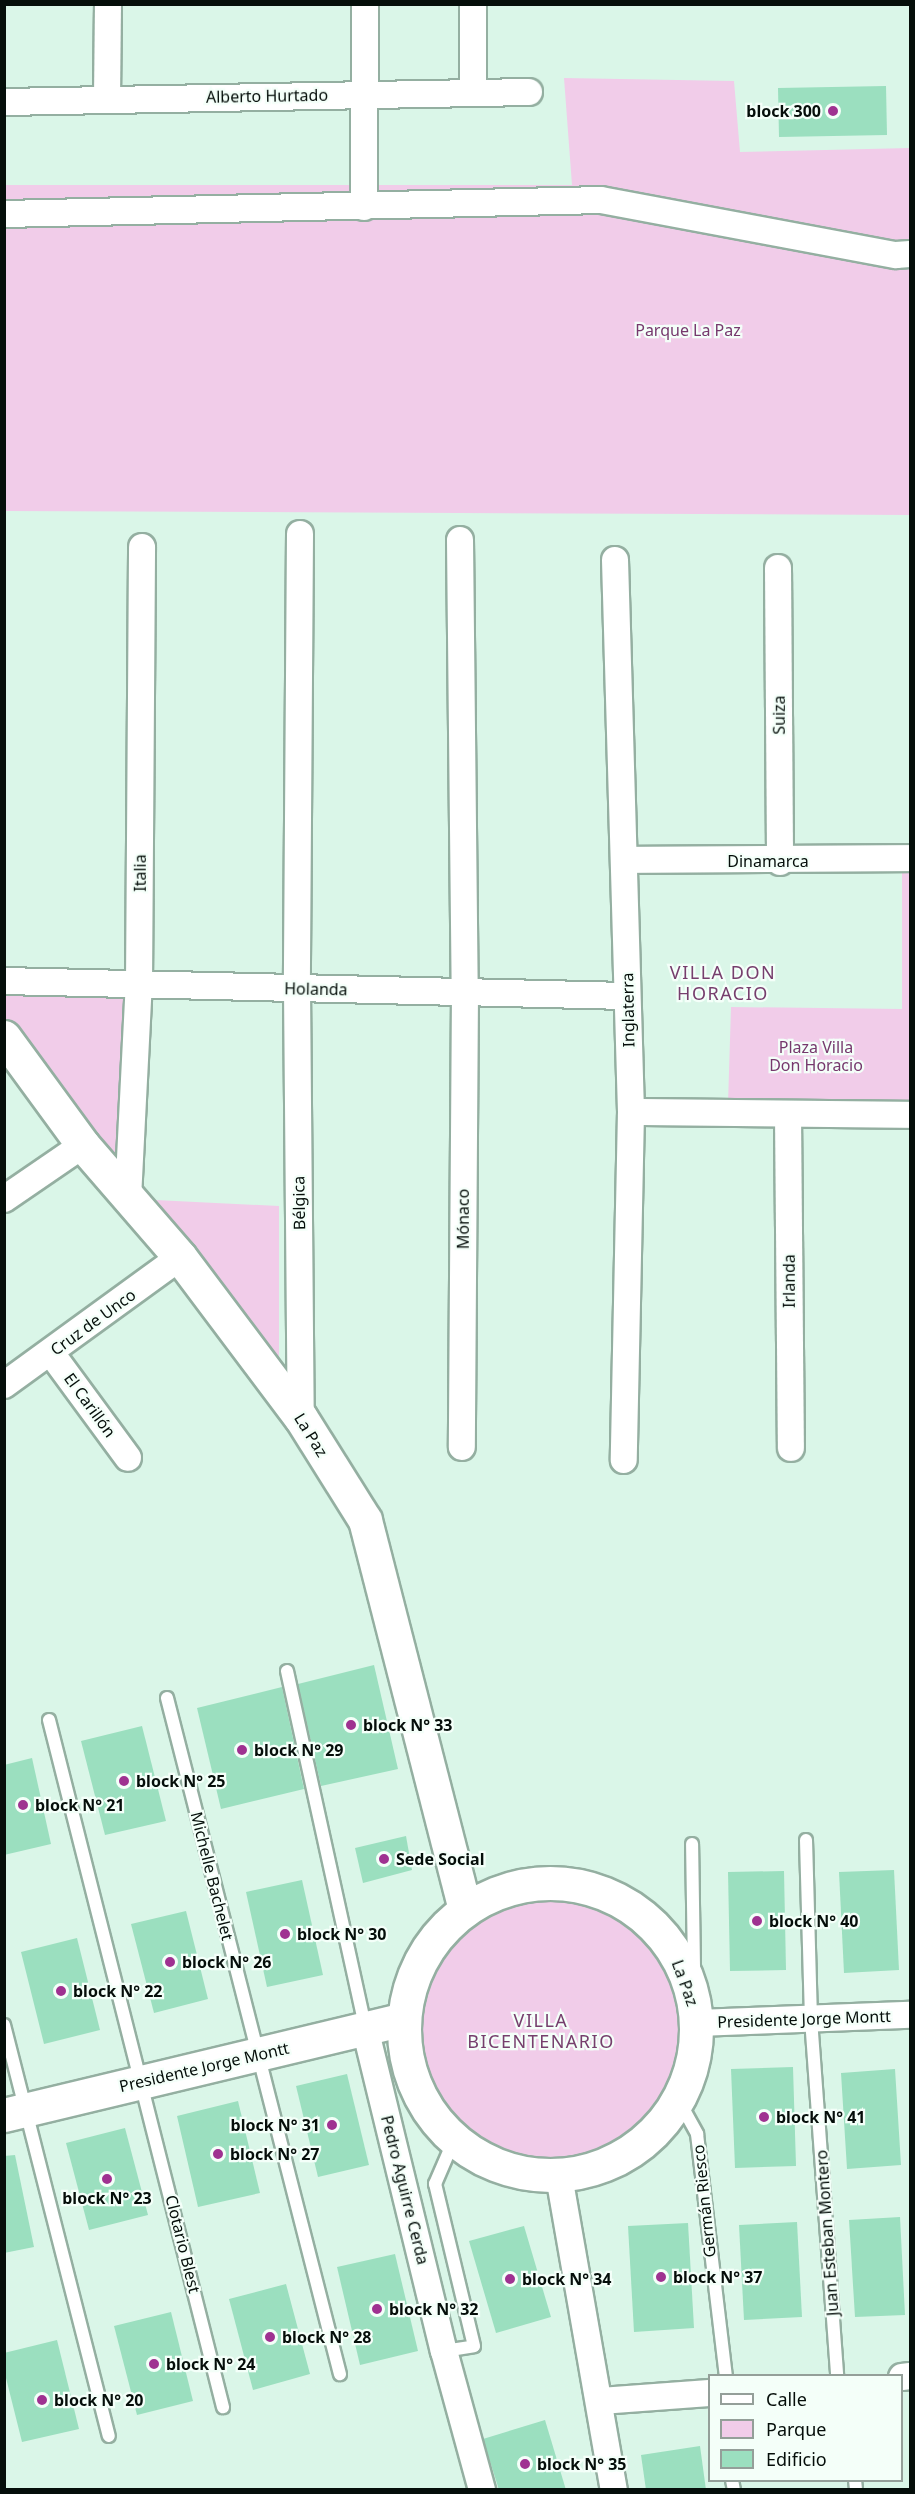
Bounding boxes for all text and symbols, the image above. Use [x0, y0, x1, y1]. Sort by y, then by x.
street label: Alberto Hurtado [206, 85, 328, 107]
place label: block 300 [746, 101, 821, 121]
marker: block 300 [826, 104, 840, 118]
park label: Parque La Paz [635, 320, 741, 340]
street label: Suiza [769, 695, 789, 735]
street label: Dinamarca [727, 851, 809, 871]
street label: Italia [130, 854, 150, 892]
district label: VILLA DON HORACIO [670, 962, 776, 1004]
street label: Inglaterra [618, 972, 638, 1048]
street label: Holanda [284, 979, 348, 999]
park label: Plaza Villa Don Horacio [769, 1037, 863, 1075]
street label: Bélgica [289, 1176, 309, 1230]
street label: Mónaco [453, 1189, 473, 1249]
street label: Irlanda [779, 1254, 799, 1308]
street label: Cruz de Unco [47, 1285, 139, 1359]
street label: El Carillón [60, 1369, 120, 1441]
street label: La Paz [290, 1410, 332, 1460]
place label: block N° 33 [363, 1715, 452, 1735]
marker: block N° 33 [344, 1718, 358, 1732]
place label: block N° 29 [254, 1740, 343, 1760]
marker: block N° 29 [235, 1743, 249, 1757]
place label: block N° 25 [136, 1771, 225, 1791]
marker: block N° 25 [117, 1774, 131, 1788]
place label: block N° 21 [35, 1795, 124, 1815]
marker: block N° 21 [16, 1798, 30, 1812]
street label: Michelle Bachelet [187, 1810, 237, 1942]
place label: Sede Social [396, 1849, 484, 1869]
marker: Sede Social [377, 1852, 391, 1866]
place label: block N° 40 [769, 1911, 858, 1931]
marker: block N° 40 [750, 1914, 764, 1928]
place label: block N° 30 [297, 1924, 386, 1944]
marker: block N° 30 [278, 1927, 292, 1941]
place label: block N° 26 [182, 1952, 271, 1972]
marker: block N° 26 [163, 1955, 177, 1969]
street label: La Paz [668, 1957, 702, 2009]
place label: block N° 22 [73, 1981, 162, 2001]
marker: block N° 22 [54, 1984, 68, 1998]
street label: Presidente Jorge Montt [717, 2006, 891, 2032]
district label: VILLA BICENTENARIO [467, 2010, 615, 2052]
street label: Presidente Jorge Montt [117, 2038, 291, 2096]
place label: block N° 41 [776, 2107, 865, 2127]
marker: block N° 41 [757, 2110, 771, 2124]
street label: Pedro Aguirre Cerda [377, 2113, 433, 2267]
place label: block N° 31 [231, 2115, 320, 2135]
marker: block N° 31 [325, 2118, 339, 2132]
place label: block N° 27 [230, 2144, 319, 2164]
street label: Germán Riesco [689, 2144, 719, 2258]
marker: block N° 27 [211, 2147, 225, 2161]
street label: Juan Esteban Montero [812, 2149, 842, 2317]
marker: block N° 23 [100, 2172, 114, 2186]
place label: block N° 23 [62, 2188, 152, 2208]
street label: Clotario Blest [162, 2193, 204, 2295]
place label: block N° 37 [673, 2267, 762, 2287]
place label: block N° 34 [522, 2269, 611, 2289]
marker: block N° 37 [654, 2270, 668, 2284]
marker: block N° 34 [503, 2272, 517, 2286]
place label: block N° 32 [389, 2299, 478, 2319]
marker: block N° 32 [370, 2302, 384, 2316]
place label: block N° 28 [282, 2327, 371, 2347]
marker: block N° 28 [263, 2330, 277, 2344]
place label: block N° 24 [166, 2354, 255, 2374]
marker: block N° 24 [147, 2357, 161, 2371]
legend [708, 2374, 903, 2482]
text: Calle [766, 2387, 807, 2411]
place label: block N° 20 [54, 2390, 143, 2410]
marker: block N° 20 [35, 2393, 49, 2407]
text: Parque [766, 2417, 826, 2441]
text: Edificio [766, 2447, 827, 2471]
place label: block N° 35 [537, 2454, 626, 2474]
marker: block N° 35 [518, 2457, 532, 2471]

